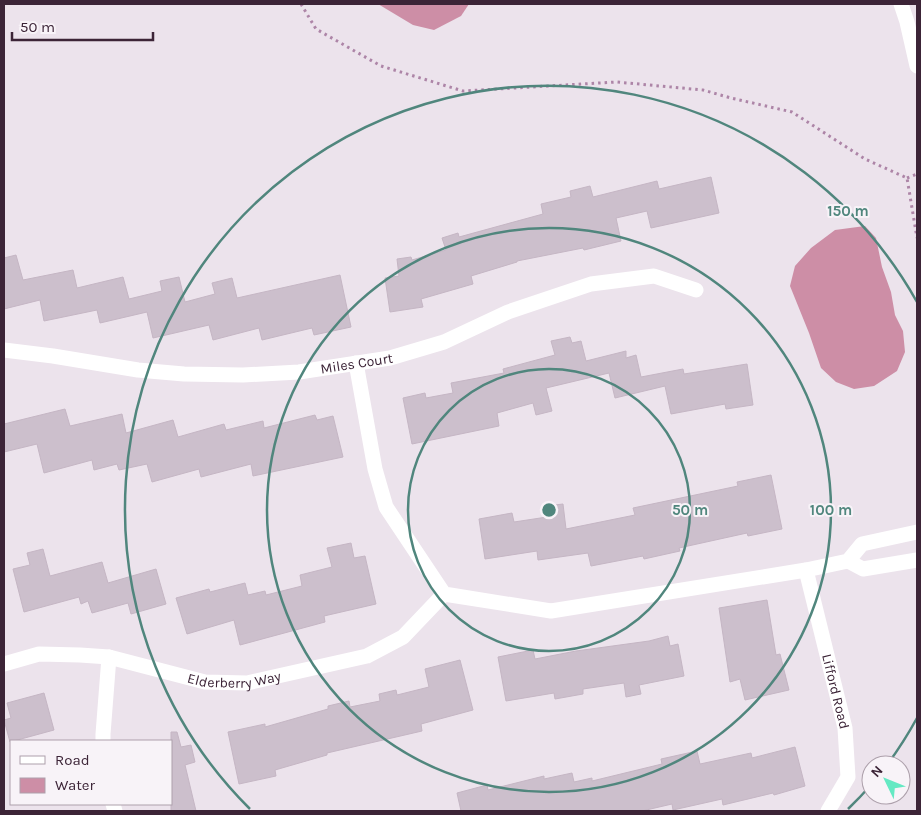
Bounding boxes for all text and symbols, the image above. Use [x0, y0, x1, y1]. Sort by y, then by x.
scale bar [12, 10, 154, 42]
text: 50 m [20, 18, 55, 36]
text: 150 m [827, 202, 869, 220]
street label: Miles Court [319, 350, 394, 378]
centre of rings [540, 501, 558, 519]
text: 50 m [672, 501, 708, 519]
text: 100 m [810, 501, 852, 519]
street label: Lifford Road [818, 652, 853, 731]
street label: Elderberry Way [186, 668, 283, 692]
legend [10, 740, 172, 805]
text: Road [55, 751, 90, 769]
north arrow [861, 755, 911, 805]
text: N [867, 762, 887, 781]
text: Water [55, 776, 96, 794]

